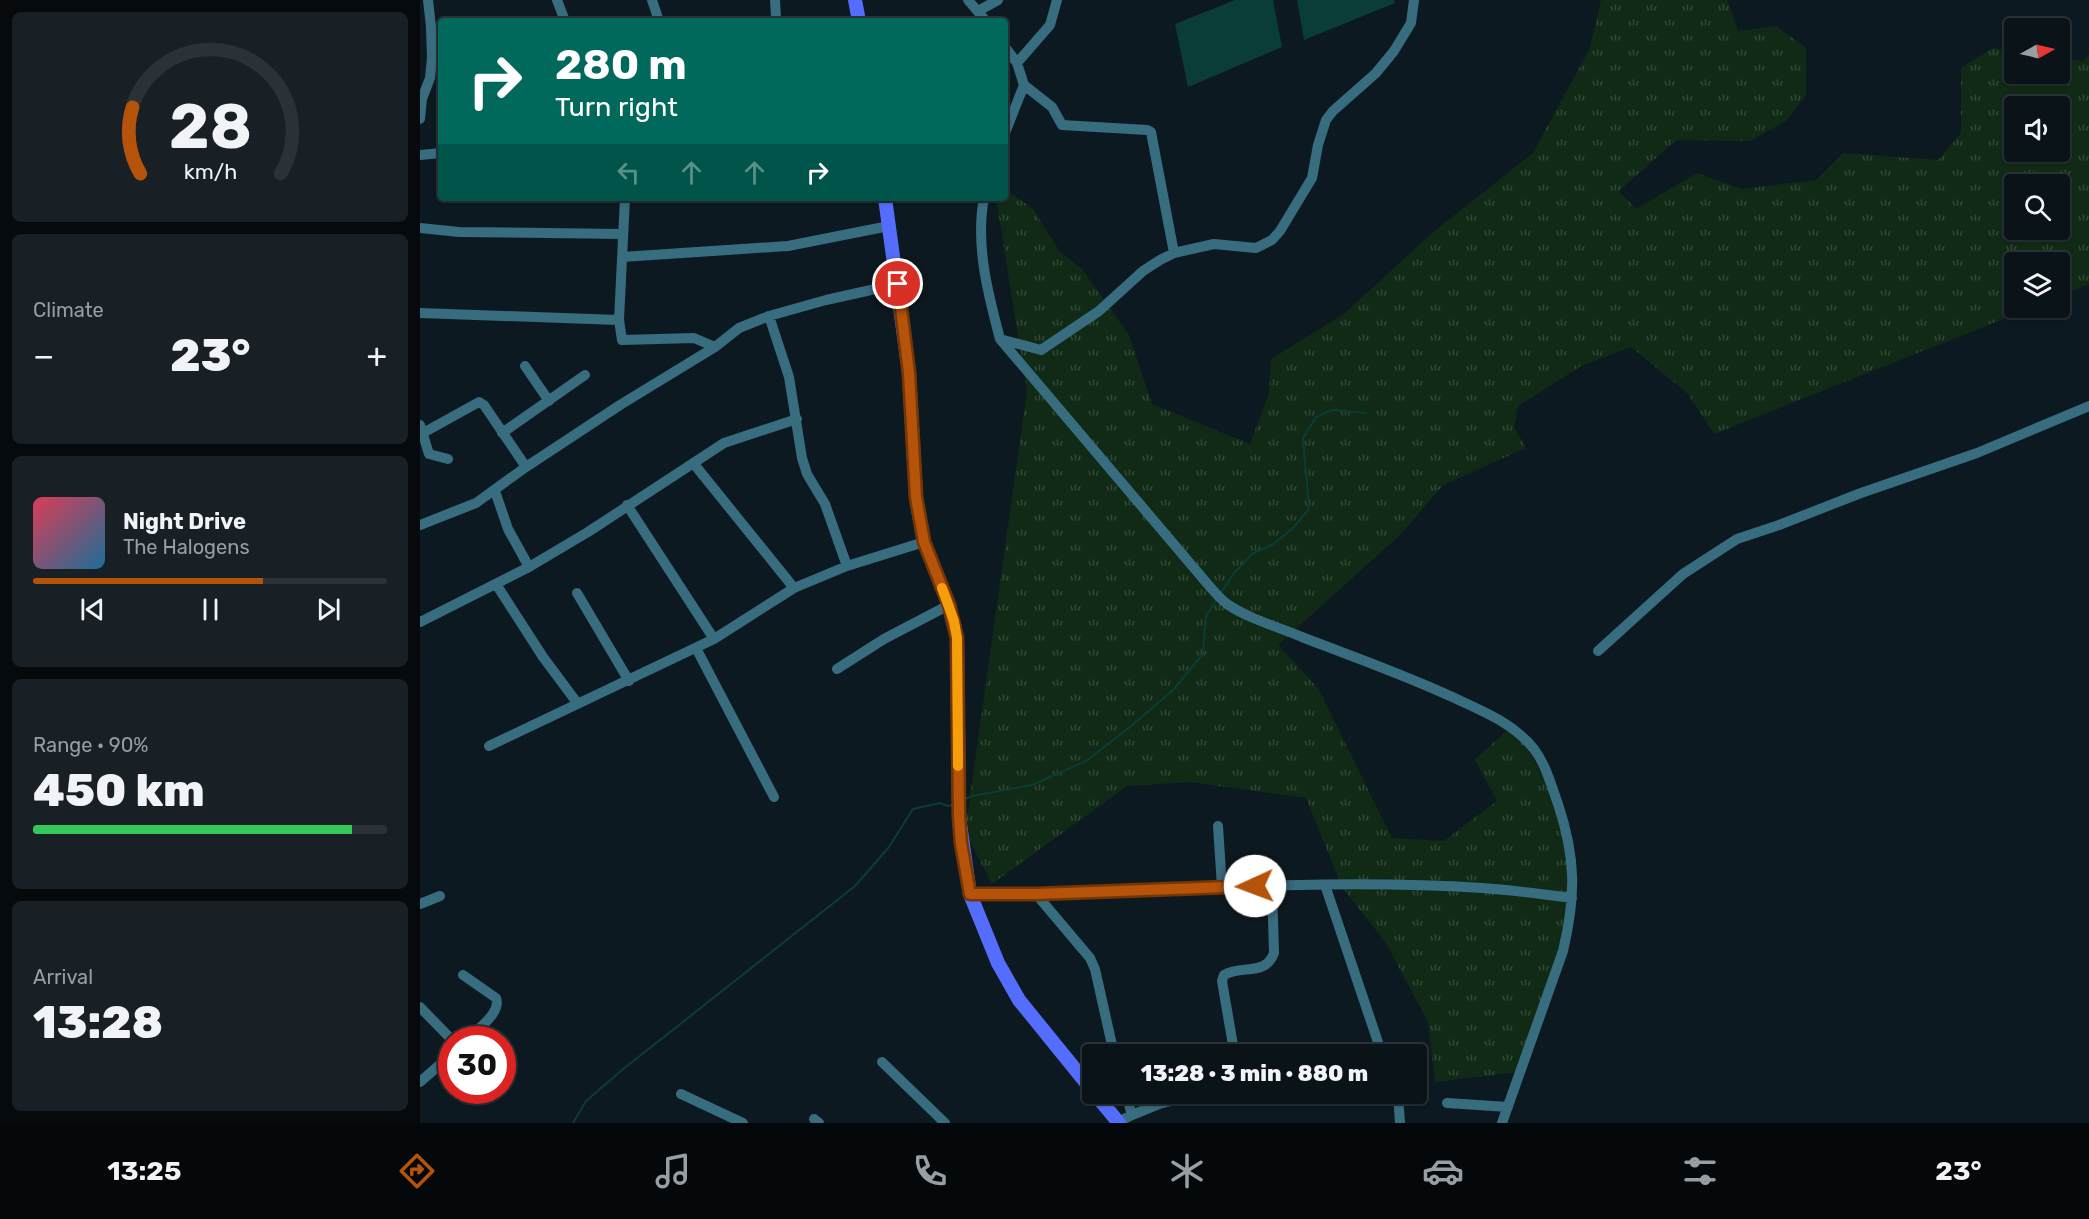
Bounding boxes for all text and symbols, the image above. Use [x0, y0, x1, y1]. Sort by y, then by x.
north arrow [2004, 18, 2070, 84]
map controls [2004, 18, 2070, 318]
text: 280 m [555, 40, 687, 90]
icon: right [456, 42, 534, 120]
text: 28 [169, 90, 251, 164]
text: Turn right [555, 91, 678, 123]
button: sound [2004, 96, 2070, 162]
icon: left [612, 156, 645, 189]
icon: ahead [675, 156, 708, 189]
icon: ahead [738, 156, 771, 189]
icon: right [801, 156, 834, 189]
text: km/h [183, 159, 237, 184]
button: search [2004, 174, 2070, 240]
button: layers [2004, 252, 2070, 318]
pin [872, 258, 923, 309]
icon: arrive [881, 267, 914, 300]
text: Climate [33, 298, 104, 322]
text: 23° [170, 329, 251, 382]
text: − [33, 336, 54, 375]
text: + [366, 336, 387, 375]
text: Night Drive [123, 508, 246, 535]
text: The Halogens [123, 535, 250, 559]
icon: previous [76, 593, 109, 626]
icon: pause [194, 593, 227, 626]
icon: next [312, 593, 345, 626]
text: Range · 90% [33, 733, 149, 757]
text: 450 km [33, 764, 205, 817]
position arrow [1223, 854, 1287, 918]
text: Arrival [33, 965, 93, 989]
text: 13:28 [33, 996, 163, 1049]
speed limit sign: 30 [438, 1026, 516, 1104]
text: 13:28 · 3 min · 880 m [1141, 1060, 1368, 1087]
icon: directions [396, 1150, 438, 1192]
icon: music [652, 1150, 694, 1192]
icon: phone [909, 1150, 951, 1192]
icon: climate [1166, 1150, 1208, 1192]
icon: car [1422, 1150, 1464, 1192]
icon: filters [1679, 1150, 1721, 1192]
text: 13:25 [107, 1155, 181, 1187]
text: 23° [1935, 1155, 1982, 1187]

